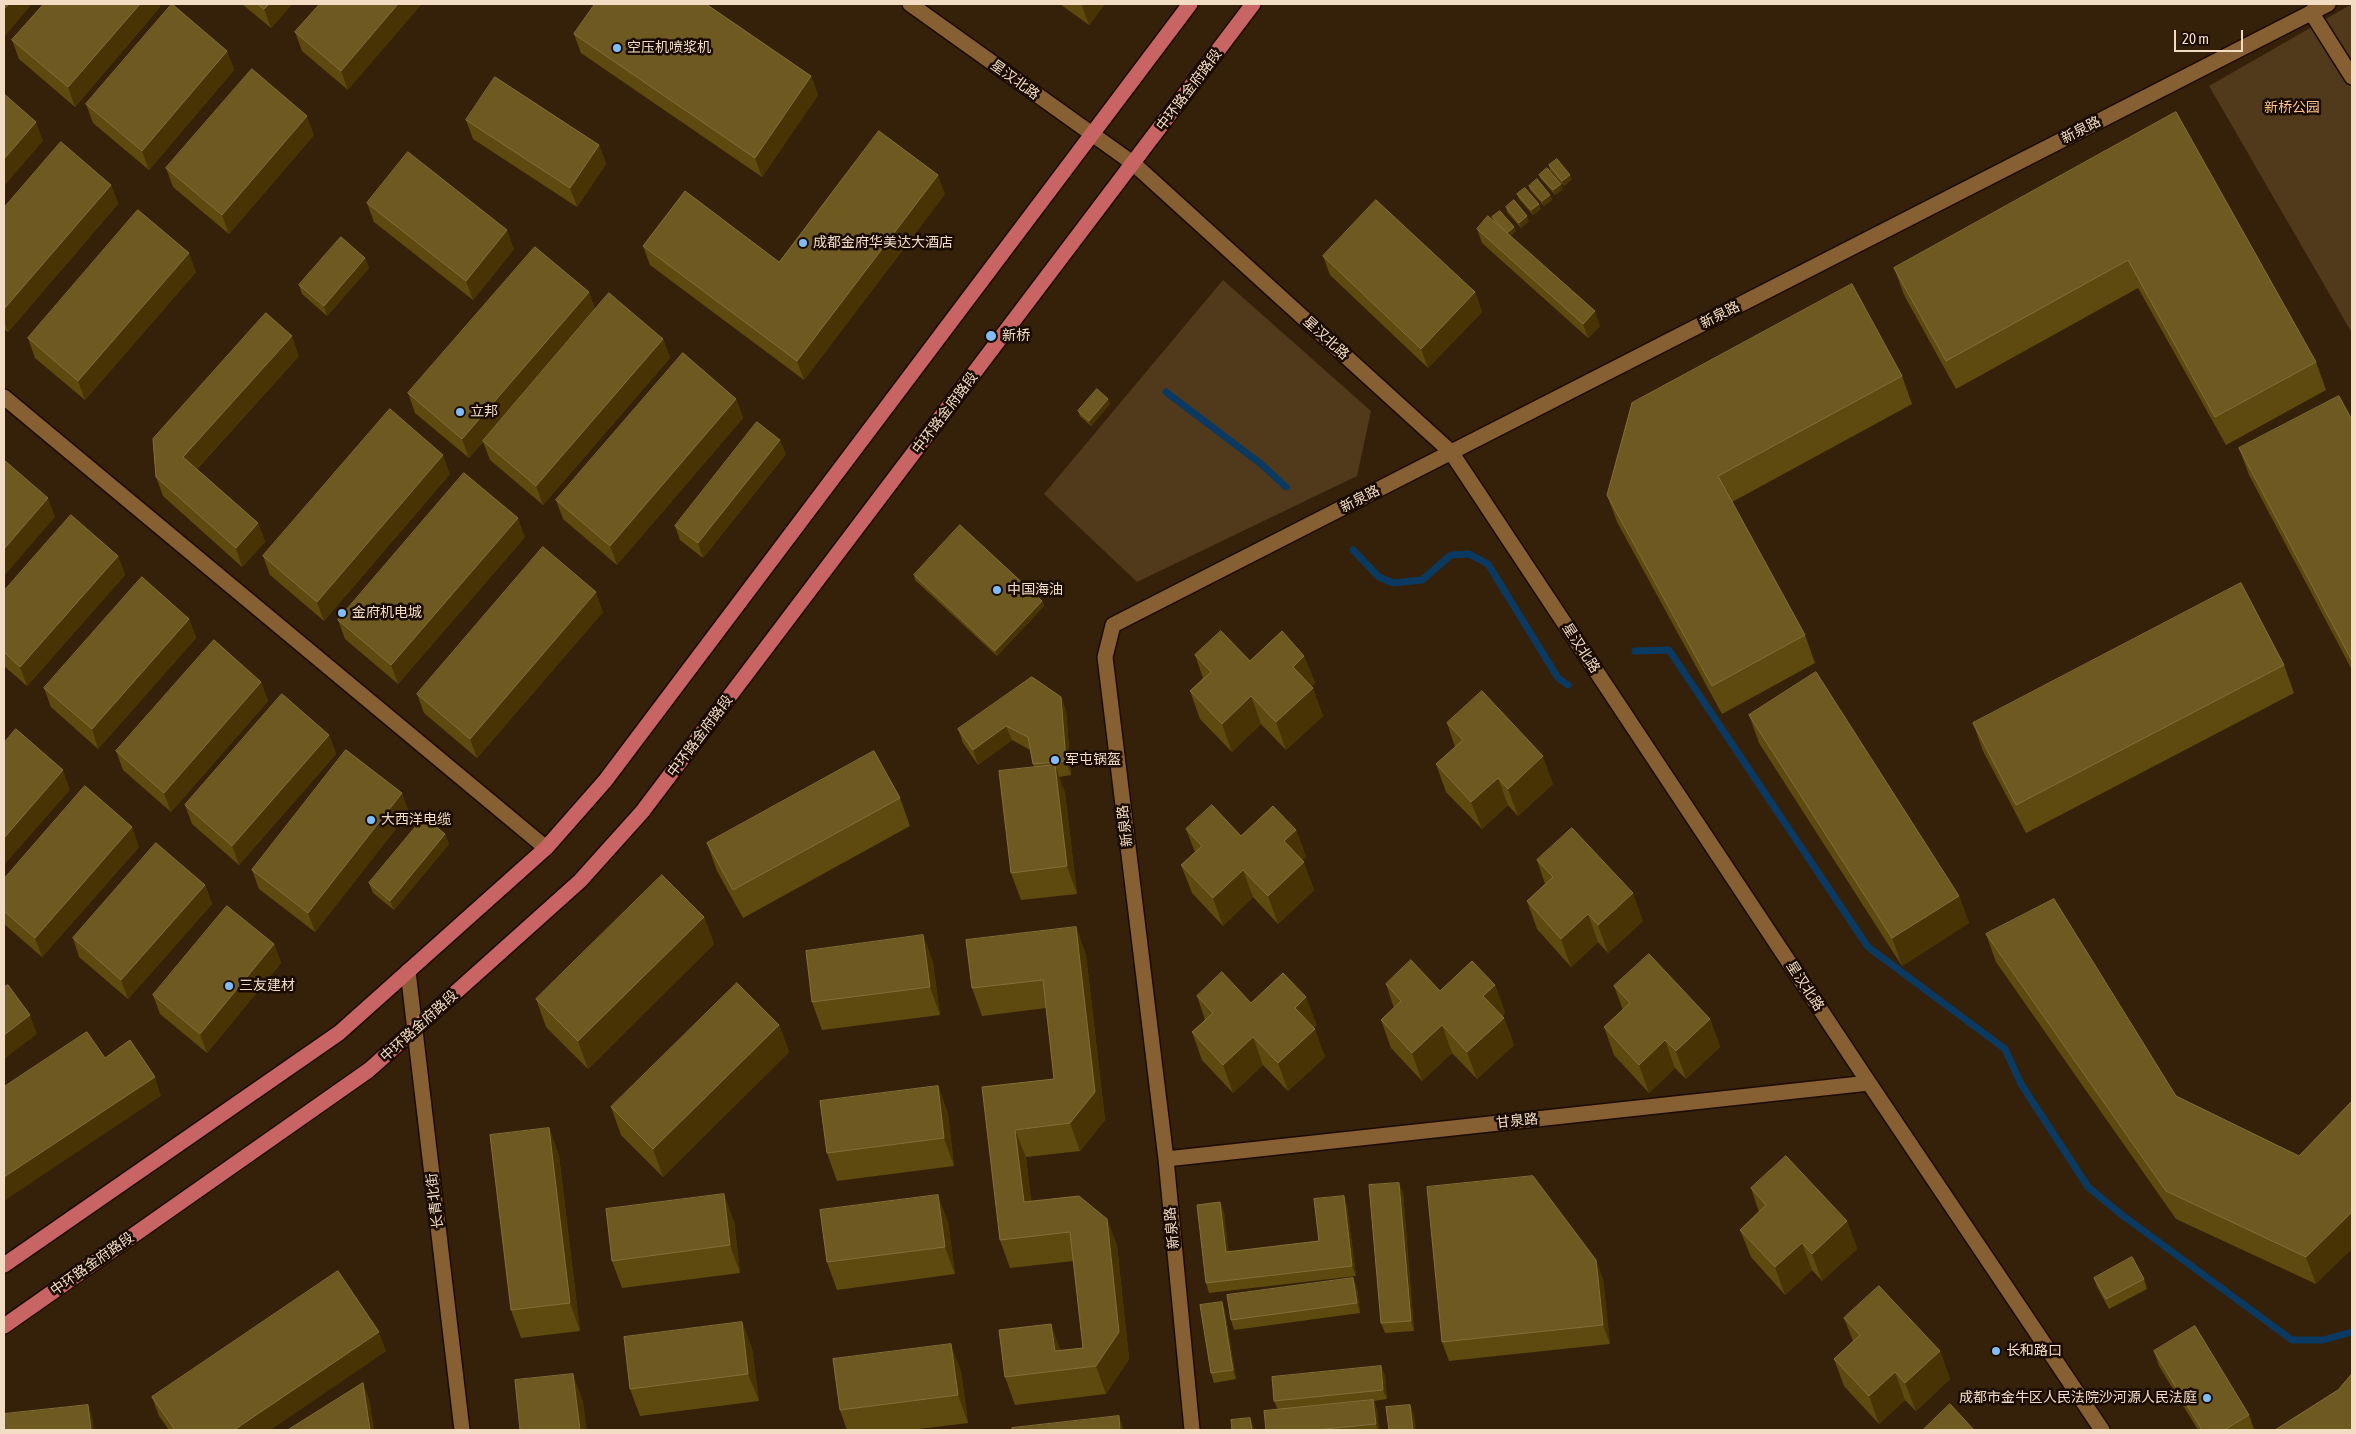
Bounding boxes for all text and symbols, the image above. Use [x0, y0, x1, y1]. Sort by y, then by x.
scale bar [2176, 20, 2245, 52]
text: 20 m [2182, 30, 2209, 47]
place label: 空压机喷浆机 [627, 40, 711, 56]
marker: 空压机喷浆机 [611, 42, 623, 54]
street label: 中环路金府路段 [1153, 46, 1225, 134]
street label: 星汉北路 [987, 57, 1043, 103]
park label: 新桥公园 [2264, 100, 2320, 116]
street label: 新泉路 [2058, 113, 2104, 147]
place label: 成都金府华美达大酒店 [813, 235, 953, 251]
marker: 成都金府华美达大酒店 [797, 237, 809, 249]
street label: 新泉路 [1697, 298, 1743, 332]
street label: 星汉北路 [1300, 313, 1352, 363]
place label: 新桥 [1002, 328, 1030, 344]
marker: 新桥 [984, 329, 998, 343]
street label: 中环路金府路段 [909, 369, 981, 457]
place label: 立邦 [470, 404, 498, 420]
marker: 立邦 [454, 406, 466, 418]
street label: 新泉路 [1337, 482, 1383, 516]
place label: 中国海油 [1007, 582, 1063, 598]
marker: 中国海油 [991, 584, 1003, 596]
place label: 金府机电城 [352, 605, 422, 621]
marker: 金府机电城 [336, 607, 348, 619]
street label: 星汉北路 [1559, 620, 1603, 676]
street label: 中环路金府路段 [664, 692, 736, 780]
place label: 军屯锅盔 [1065, 752, 1121, 768]
marker: 军屯锅盔 [1049, 754, 1061, 766]
street label: 新泉路 [1114, 804, 1136, 848]
place label: 大西洋电缆 [381, 812, 451, 828]
marker: 大西洋电缆 [365, 814, 377, 826]
street label: 星汉北路 [1783, 958, 1827, 1014]
place label: 三友建材 [239, 978, 295, 994]
marker: 三友建材 [223, 980, 235, 992]
street label: 中环路金府路段 [377, 987, 461, 1065]
street label: 甘泉路 [1495, 1110, 1539, 1132]
street label: 长青北街 [423, 1172, 447, 1230]
street label: 新泉路 [1161, 1206, 1183, 1250]
street label: 中环路金府路段 [47, 1229, 137, 1299]
place label: 长和路口 [2006, 1343, 2062, 1359]
marker: 长和路口 [1990, 1345, 2002, 1357]
place label: 成都市金牛区人民法院沙河源人民法庭 [1959, 1390, 2197, 1406]
marker: 成都市金牛区人民法院沙河源人民法庭 [2201, 1392, 2213, 1404]

